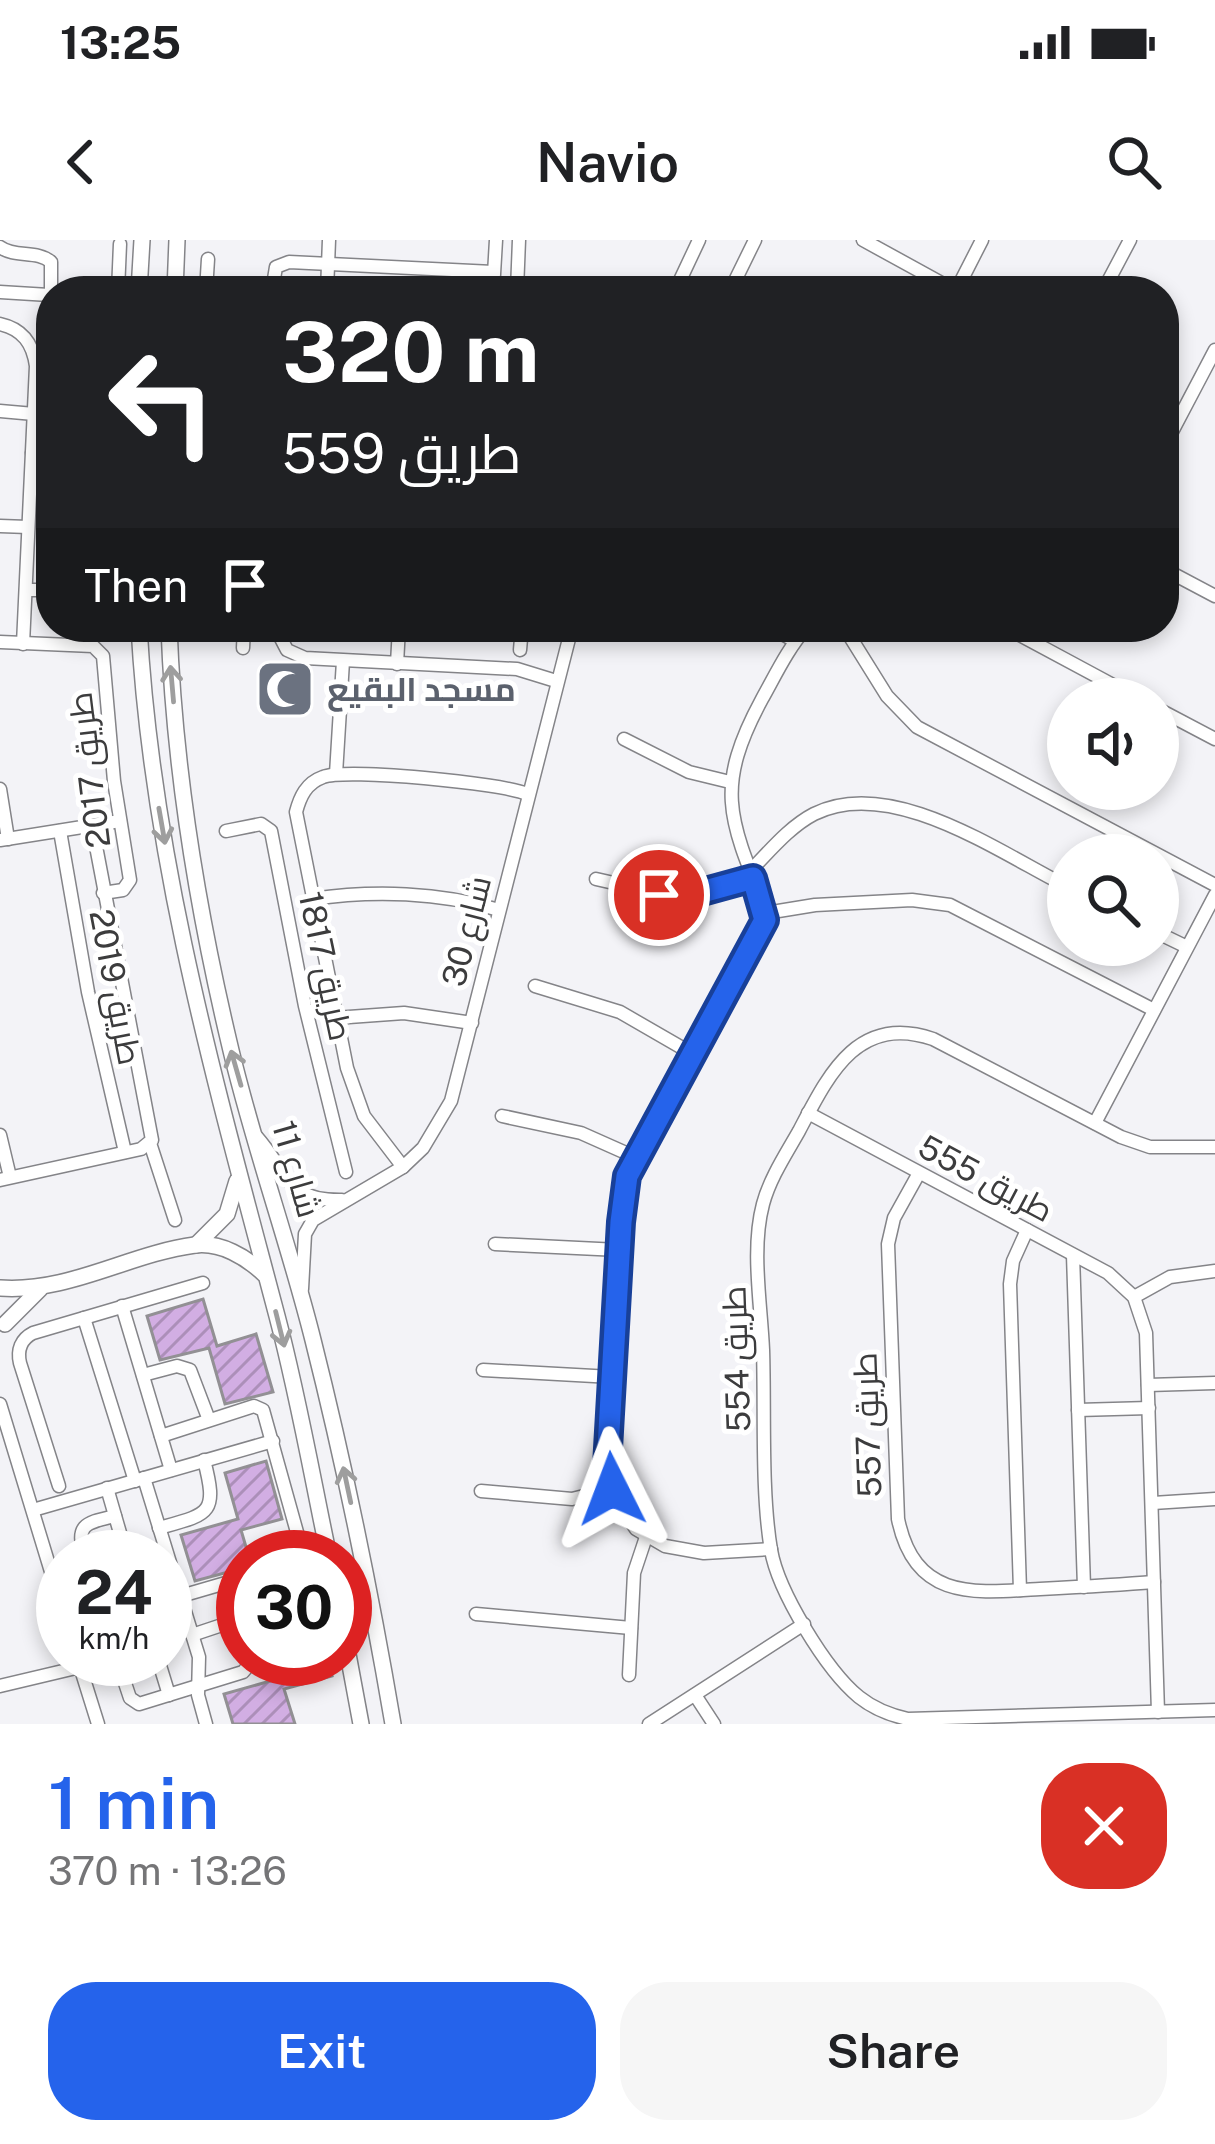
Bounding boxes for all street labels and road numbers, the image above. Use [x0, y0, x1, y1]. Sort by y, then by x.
street label: طريق 2017 [61, 690, 119, 850]
street label: شارع 30 [434, 872, 502, 991]
street label: طريق 1817 [290, 888, 360, 1044]
street label: طريق 2019 [80, 906, 150, 1068]
street label: شارع 11 [261, 1116, 329, 1223]
street label: طريق 555 [911, 1127, 1060, 1231]
street label: طريق 554 [714, 1285, 760, 1433]
street label: طريق 557 [845, 1352, 891, 1498]

